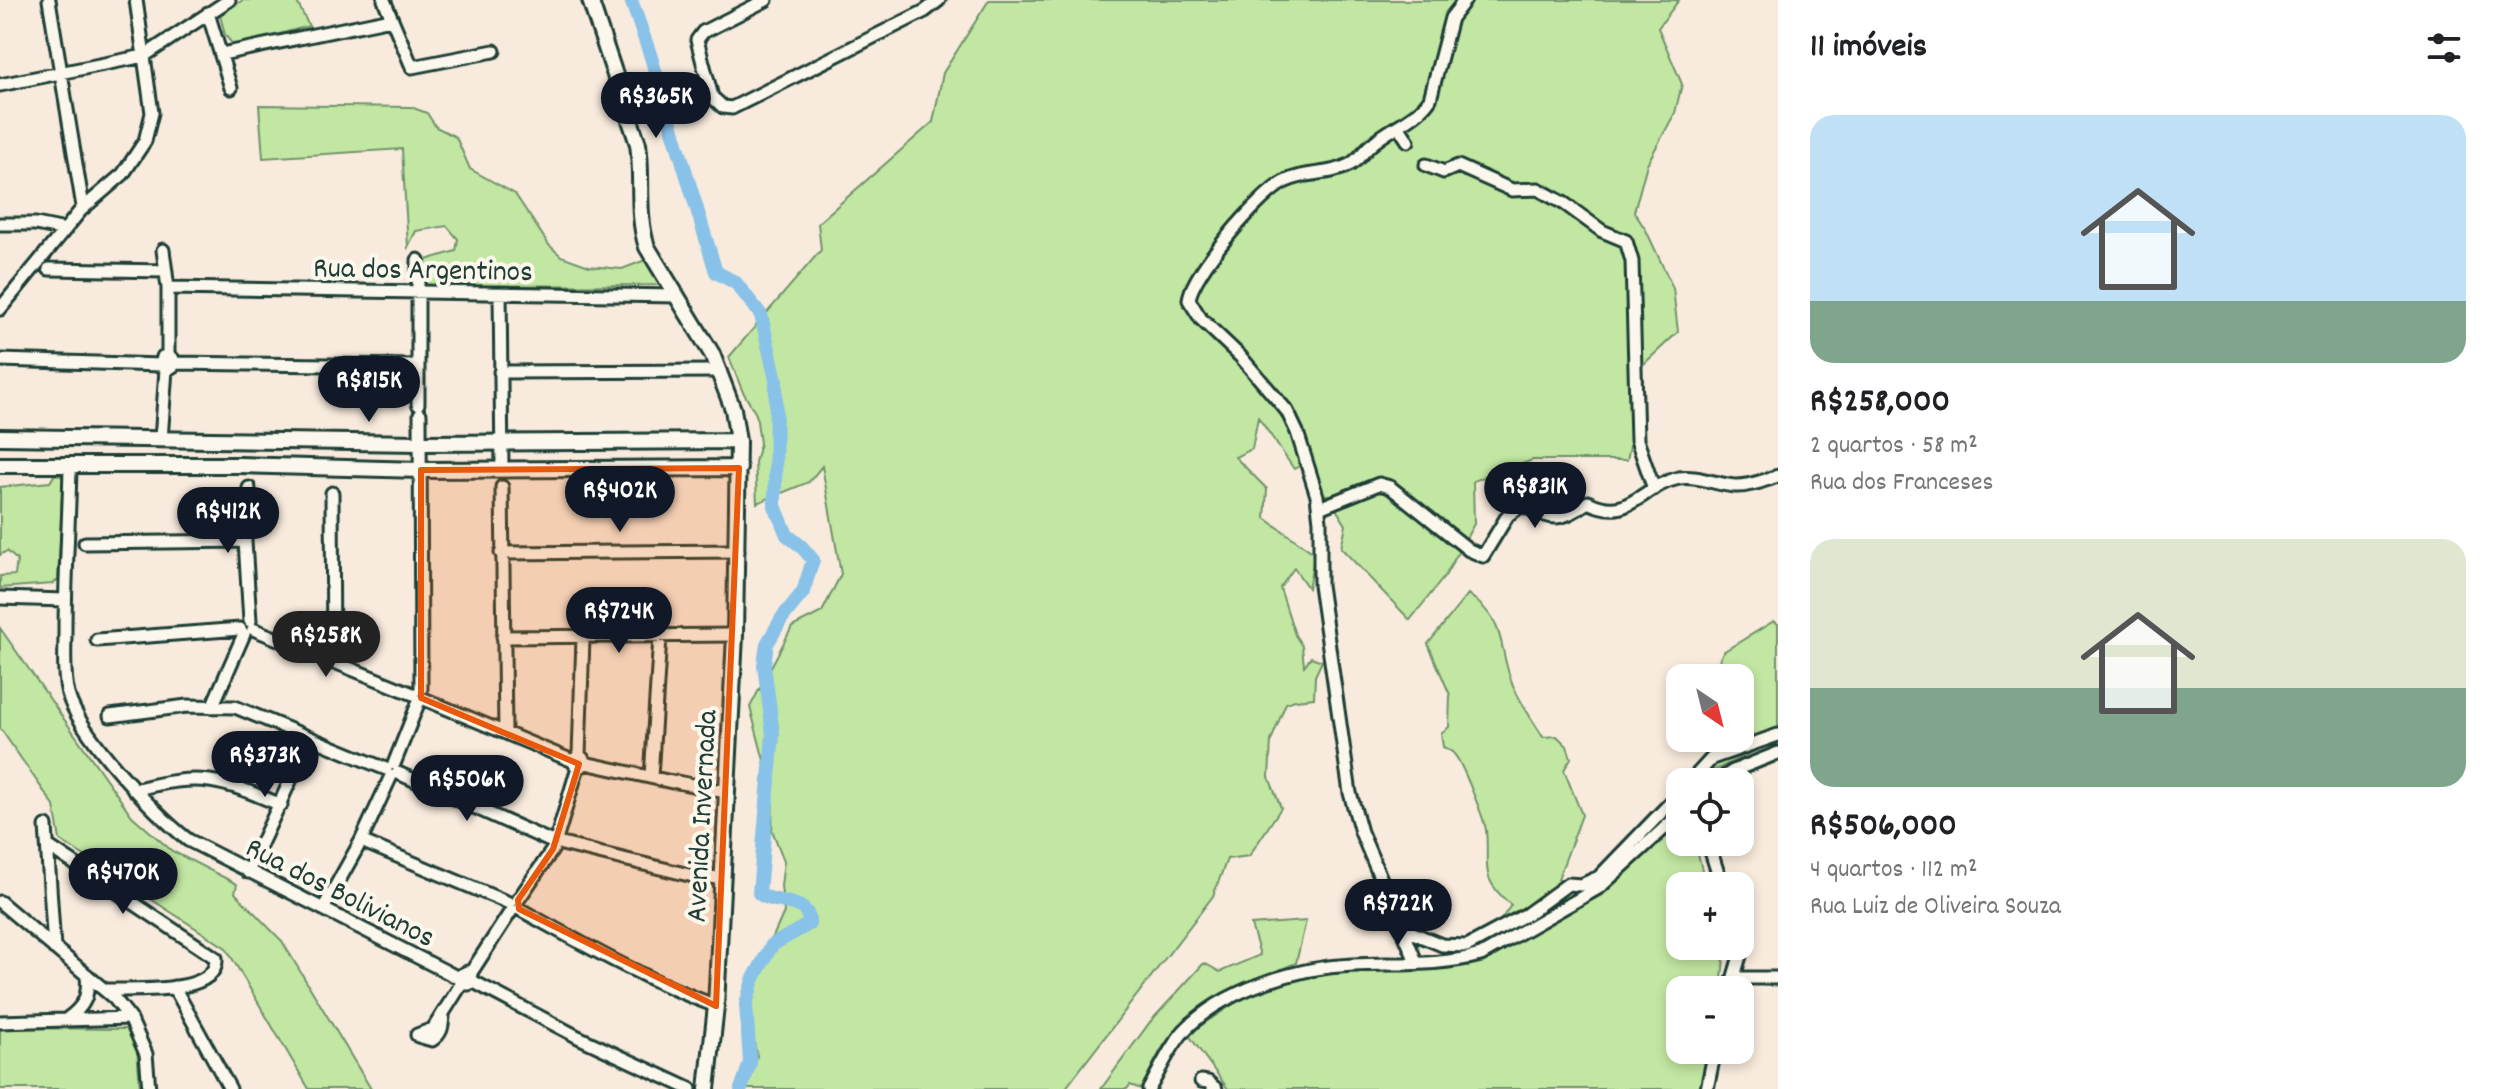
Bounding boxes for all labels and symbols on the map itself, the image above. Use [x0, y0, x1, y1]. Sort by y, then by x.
pin: R$365K [591, 72, 721, 140]
street label: Rua dos Argentinos [313, 249, 533, 296]
pin: R$815K [304, 356, 434, 424]
pin: R$831K [1470, 462, 1600, 530]
pin: R$402K [555, 466, 685, 534]
pin: R$412K [163, 487, 293, 555]
pin: R$724K [554, 587, 684, 655]
pin: R$258K [261, 611, 391, 679]
north arrow [1666, 664, 1754, 752]
street label: Avenida Invernada [677, 708, 732, 923]
pin: R$373K [200, 731, 330, 799]
pin: R$506K [402, 755, 532, 823]
street label: Rua dos Bolivianos [237, 829, 441, 961]
pin: R$470K [58, 848, 188, 916]
pin: R$722K [1333, 879, 1463, 947]

